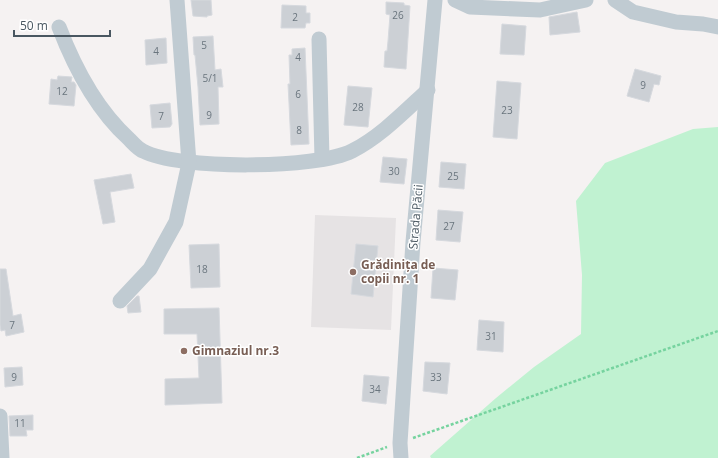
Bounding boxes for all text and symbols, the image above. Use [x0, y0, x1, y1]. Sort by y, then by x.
house number: 26 [392, 8, 404, 22]
house number: 2 [292, 10, 298, 24]
scale bar [14, 12, 110, 38]
text: 50 m [20, 17, 48, 34]
house number: 5 [201, 38, 207, 52]
house number: 4 [153, 44, 159, 58]
house number: 4 [295, 50, 301, 64]
house number: 5/1 [202, 71, 218, 85]
house number: 9 [640, 78, 646, 92]
house number: 12 [56, 84, 68, 98]
house number: 6 [295, 87, 301, 101]
house number: 28 [352, 100, 364, 114]
house number: 23 [501, 103, 513, 117]
house number: 9 [206, 108, 212, 122]
house number: 7 [158, 109, 164, 123]
house number: 8 [296, 123, 302, 137]
house number: 30 [388, 164, 400, 178]
house number: 25 [447, 169, 459, 183]
street label: Strada Păcii [404, 184, 427, 250]
house number: 27 [443, 219, 455, 233]
place label: Grădinița de copii nr. 1 [361, 256, 435, 287]
house number: 18 [196, 262, 208, 276]
marker: Grădinița de copii nr. 1 [348, 267, 358, 277]
house number: 7 [9, 318, 15, 332]
house number: 31 [485, 329, 497, 343]
place label: Gimnaziul nr.3 [192, 342, 279, 359]
marker: Gimnaziul nr.3 [179, 346, 189, 356]
house number: 9 [11, 370, 17, 384]
house number: 33 [430, 370, 442, 384]
house number: 34 [369, 382, 381, 396]
house number: 11 [14, 416, 26, 430]

